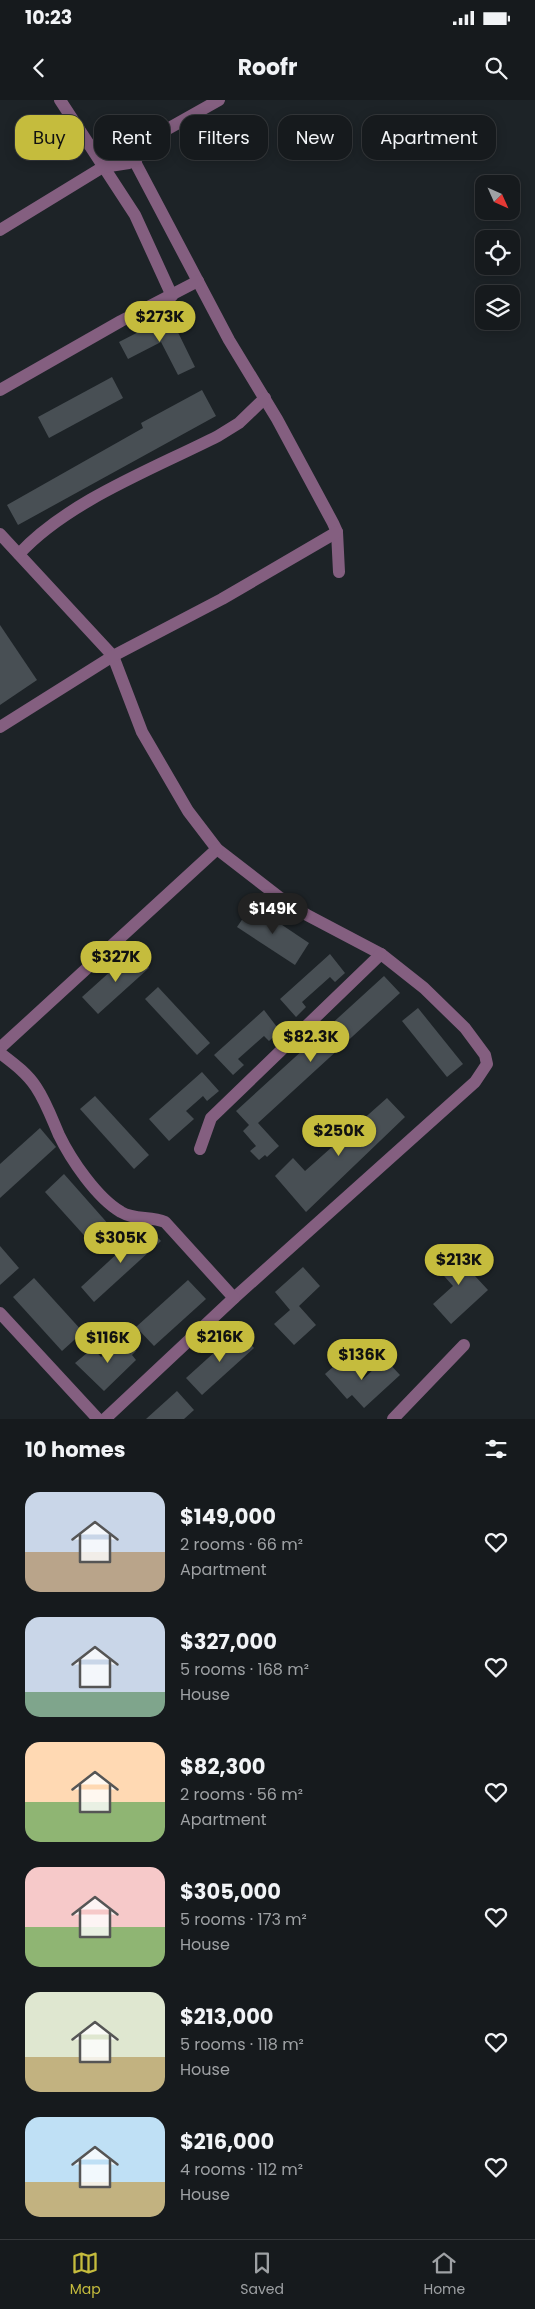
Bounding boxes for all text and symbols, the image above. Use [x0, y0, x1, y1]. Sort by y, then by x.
text: 10:23 [25, 4, 72, 31]
text: Roofr [238, 52, 297, 83]
icon: back [25, 54, 53, 82]
icon: search [482, 54, 510, 82]
chip: Buy [15, 115, 84, 160]
chip: Rent [94, 115, 170, 160]
chip: Filters [180, 115, 268, 160]
chip: New [278, 115, 352, 160]
chip: Apartment [362, 115, 496, 160]
north arrow [475, 175, 520, 220]
map controls [475, 175, 520, 330]
button: locate [475, 230, 520, 275]
button: layers [475, 285, 520, 330]
pin: $273K [125, 300, 195, 343]
text: $273K [135, 305, 185, 328]
pin: $149K [238, 892, 308, 935]
text: $149K [249, 897, 297, 920]
pin: $327K [81, 940, 151, 983]
text: $327K [91, 945, 141, 968]
pin: $82.3K [270, 1020, 352, 1063]
text: $82.3K [283, 1025, 339, 1048]
pin: $250K [304, 1114, 374, 1157]
text: $250K [313, 1119, 365, 1142]
pin: $305K [86, 1222, 156, 1264]
text: $305K [95, 1226, 147, 1249]
pin: $213K [424, 1244, 494, 1286]
text: $213K [436, 1248, 482, 1271]
pin: $216K [185, 1320, 255, 1363]
pin: $116K [73, 1322, 143, 1364]
text: $216K [196, 1325, 244, 1348]
text: $116K [86, 1326, 130, 1349]
pin: $136K [327, 1338, 397, 1381]
text: $136K [338, 1343, 386, 1366]
text: 10 homes [25, 1435, 125, 1464]
icon: filters [482, 1435, 510, 1463]
text: $149,000 [180, 1502, 276, 1531]
icon: home [65, 1512, 125, 1572]
icon: heart [482, 1528, 510, 1556]
text: 2 rooms · 66 m² [180, 1533, 303, 1556]
text: Apartment [180, 1558, 267, 1581]
text: $327,000 [180, 1627, 277, 1656]
icon: home [65, 1637, 125, 1697]
icon: heart [482, 1653, 510, 1681]
text: 5 rooms · 168 m² [180, 1658, 309, 1681]
text: House [180, 1683, 230, 1706]
text: $82,300 [180, 1752, 266, 1781]
icon: home [65, 1762, 125, 1822]
icon: heart [482, 1778, 510, 1806]
text: 2 rooms · 56 m² [180, 1783, 303, 1806]
text: Apartment [180, 1808, 267, 1831]
text: $305,000 [180, 1877, 281, 1906]
icon: home [65, 1887, 125, 1947]
icon: heart [482, 1903, 510, 1931]
text: 5 rooms · 173 m² [180, 1908, 307, 1931]
text: House [180, 1933, 230, 1956]
text: $213,000 [180, 2002, 274, 2031]
icon: home [65, 2012, 125, 2072]
icon: heart [482, 2028, 510, 2056]
text: 5 rooms · 118 m² [180, 2033, 304, 2056]
text: House [180, 2058, 230, 2081]
text: $216,000 [180, 2127, 274, 2156]
icon: home [65, 2137, 125, 2197]
icon: heart [482, 2153, 510, 2181]
text: 4 rooms · 112 m² [180, 2158, 303, 2181]
text: House [180, 2183, 230, 2206]
tab: Map [70, 2249, 101, 2300]
tab: Saved [240, 2249, 284, 2300]
tab: Home [423, 2249, 465, 2300]

